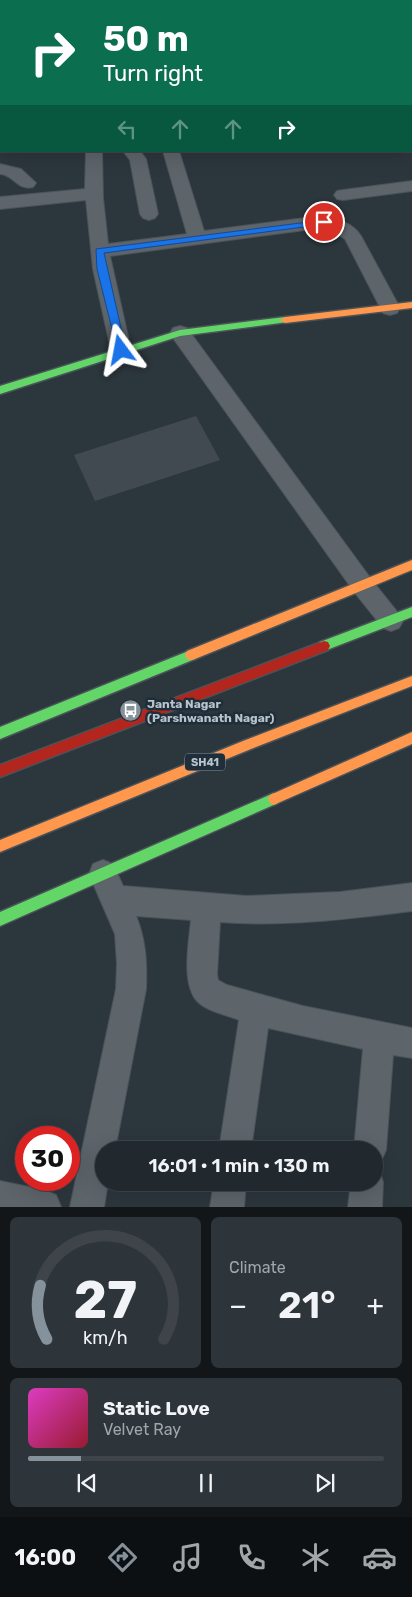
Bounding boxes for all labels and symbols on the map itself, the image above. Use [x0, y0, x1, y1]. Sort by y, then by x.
pin [303, 201, 345, 243]
position arrow [94, 323, 146, 375]
place label: Janta Nagar (Parshwanath Nagar) [147, 697, 275, 725]
bus stop icon: Janta Nagar (Parshwanath Nagar) [119, 699, 143, 723]
road number: SH41 [185, 754, 225, 770]
speed limit sign: 30 [15, 1126, 80, 1191]

